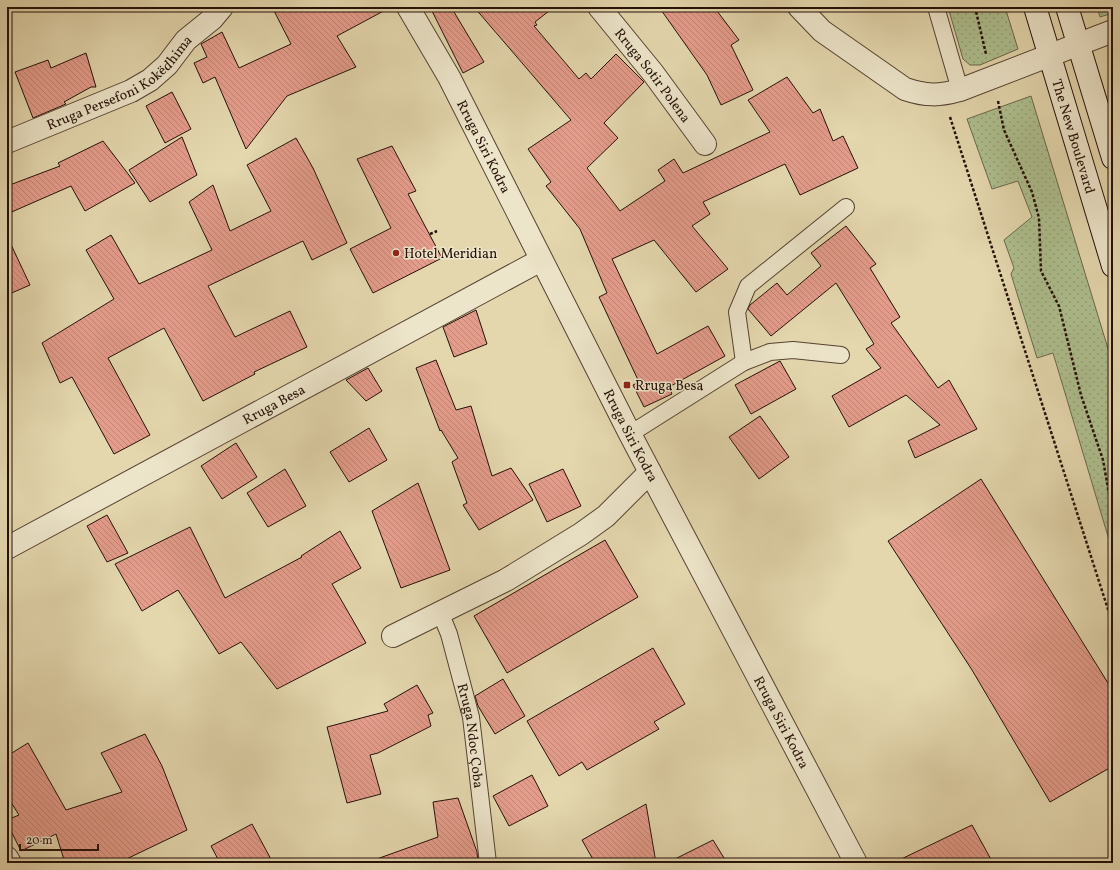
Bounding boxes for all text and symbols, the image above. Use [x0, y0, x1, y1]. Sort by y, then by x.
street label: Rruga Sotir Polena [609, 25, 694, 127]
street label: Rruga Persefoni Kokëdhima [44, 31, 196, 136]
street label: The New Boulevard [1046, 77, 1099, 196]
street label: Rruga Siri Kodra [451, 97, 514, 197]
place label: Hotel Meridian [404, 245, 497, 264]
marker: Hotel Meridian [391, 248, 401, 258]
place label: Rruga Besa [635, 377, 704, 396]
marker: Rruga Besa [622, 380, 632, 390]
street label: Rruga Besa [240, 381, 309, 430]
street label: Rruga Siri Kodra [598, 386, 662, 486]
street label: Rruga Siri Kodra [748, 673, 813, 772]
street label: Rruga Ndoc Çoba [451, 681, 487, 789]
scale bar [20, 826, 98, 852]
text: 20 m [26, 833, 53, 849]

